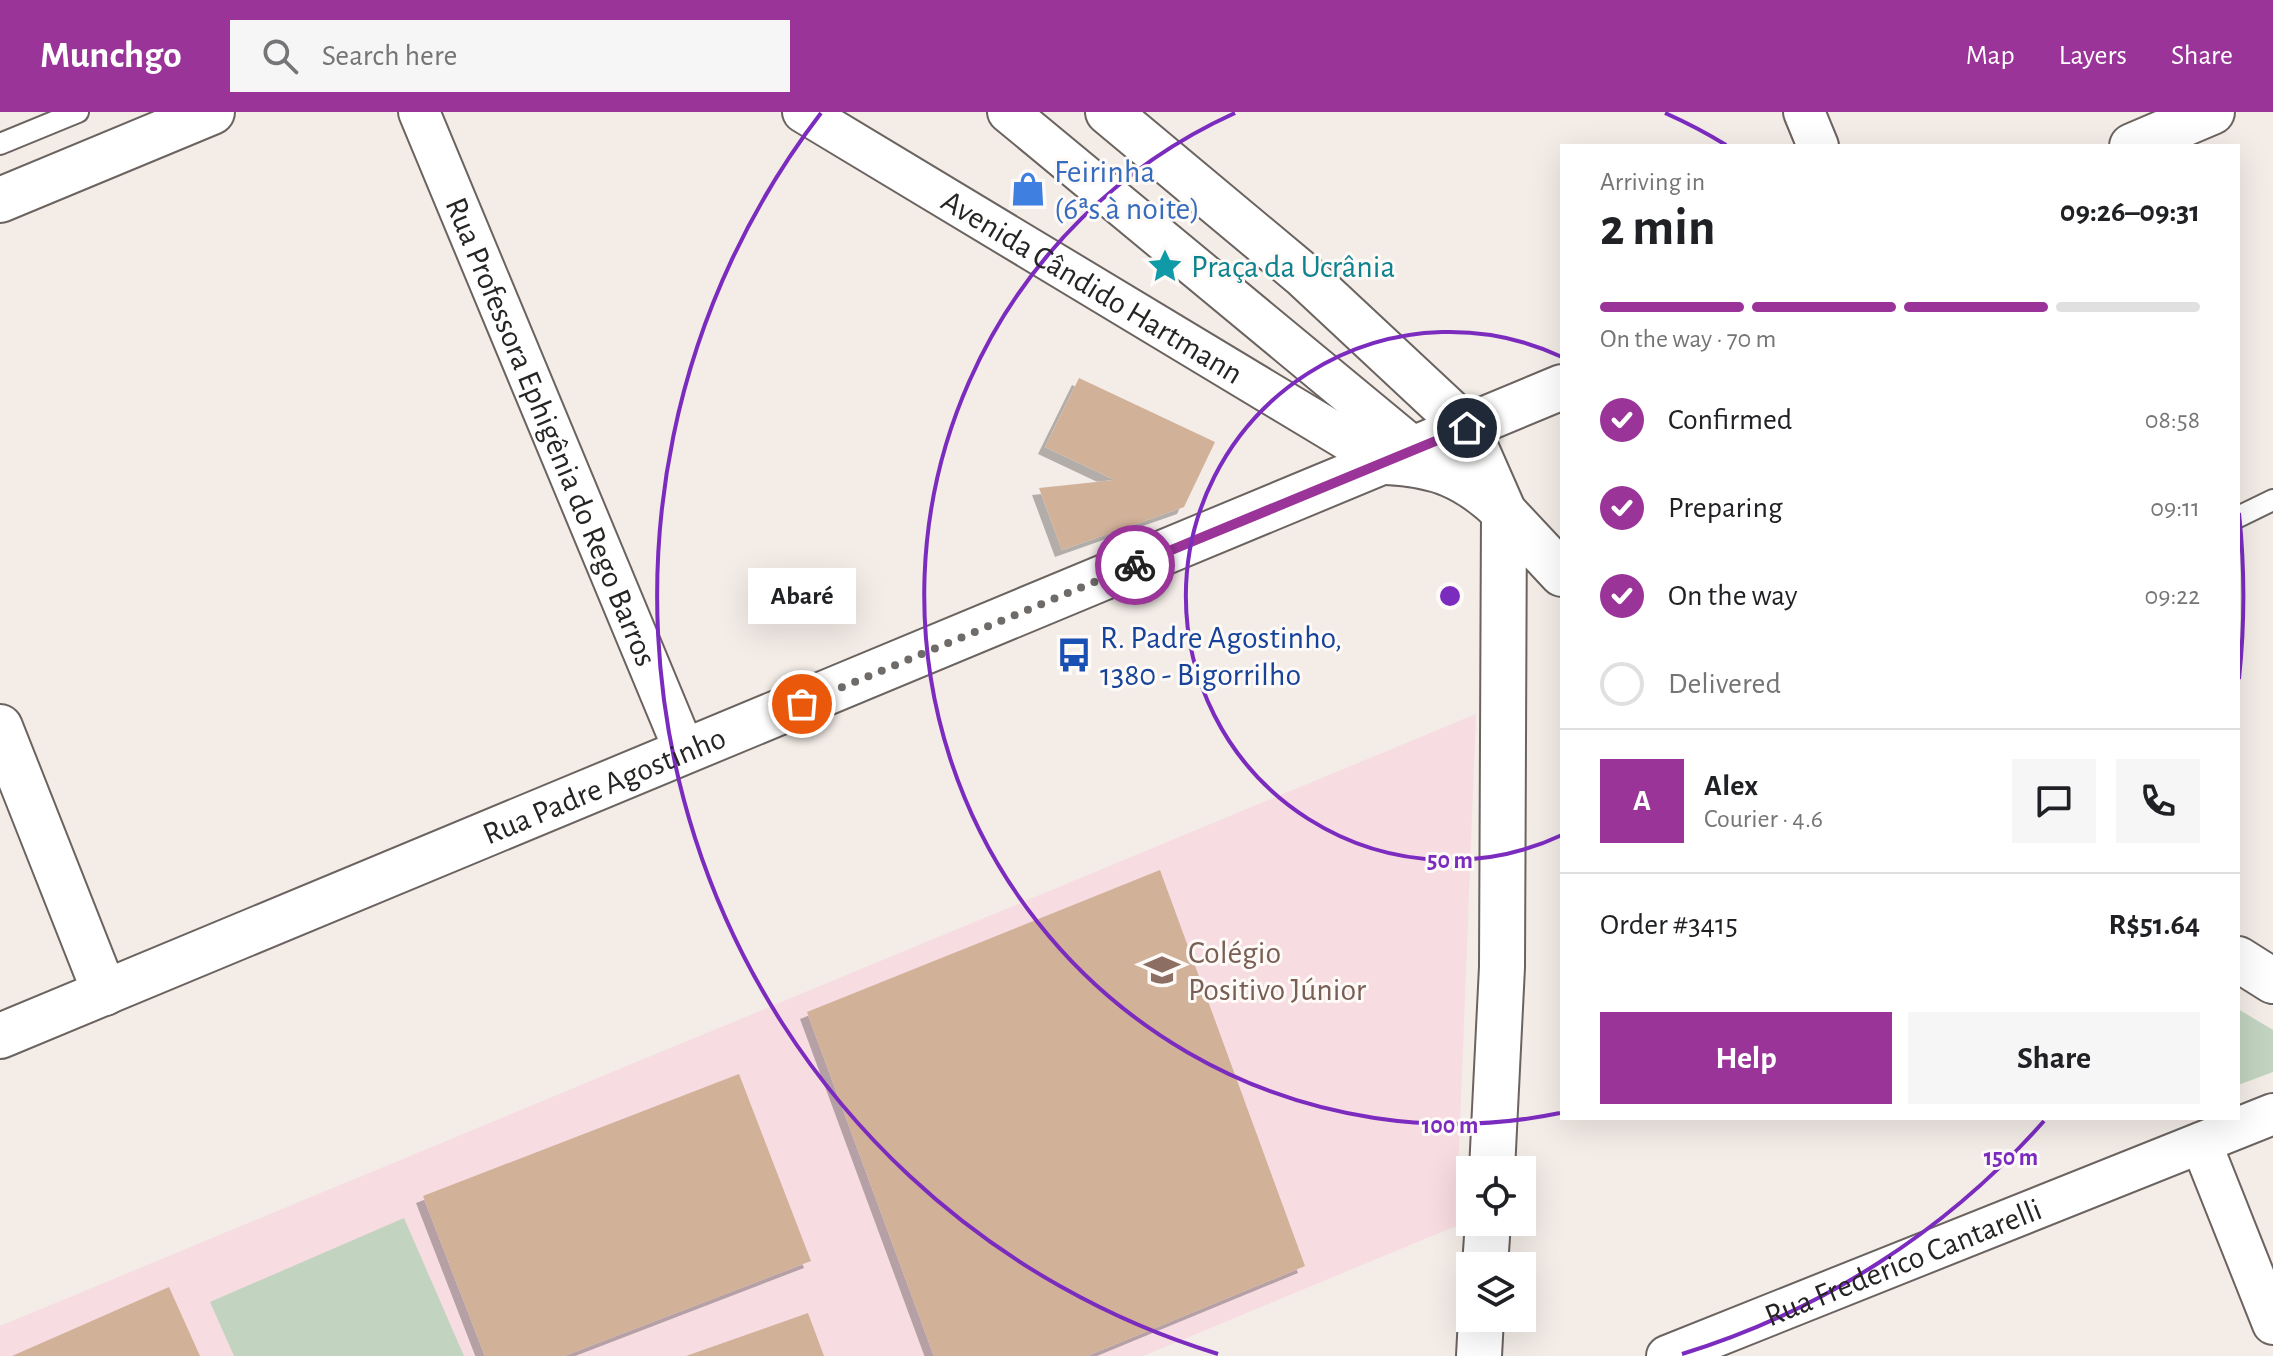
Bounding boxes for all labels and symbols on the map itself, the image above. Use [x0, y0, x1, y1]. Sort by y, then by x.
place label: Feirinha (6ªs à noite) [1054, 156, 1200, 225]
shop icon: Feirinha (6ªs à noite) [1009, 170, 1047, 208]
street label: Avenida Cândido Hartmann [936, 184, 1248, 390]
street label: Rua Professora Ephigênia do Rego Barros [439, 193, 662, 671]
place icon: Praça da Ucrânia [1146, 247, 1184, 285]
place label: Praça da Ucrânia [1191, 251, 1395, 283]
pin [1433, 394, 1501, 462]
courier [1095, 525, 1175, 605]
callout: Abaré [748, 568, 856, 624]
centre of rings [1436, 582, 1464, 610]
place label: R. Padre Agostinho, 1380 - Bigorrilho [1100, 622, 1342, 691]
bus stop icon: R. Padre Agostinho, 1380 - Bigorrilho [1055, 636, 1093, 674]
pin [768, 670, 836, 738]
street label: Rua Padre Agostinho [478, 721, 730, 851]
text: 50 m [1427, 849, 1473, 873]
place label: Colégio Positivo Júnior [1188, 937, 1367, 1006]
school or university icon: Colégio Positivo Júnior [1143, 951, 1181, 989]
text: 100 m [1422, 1114, 1478, 1138]
text: 150 m [1984, 1146, 2038, 1170]
street label: Rua Frederico Cantarelli [1760, 1193, 2046, 1332]

